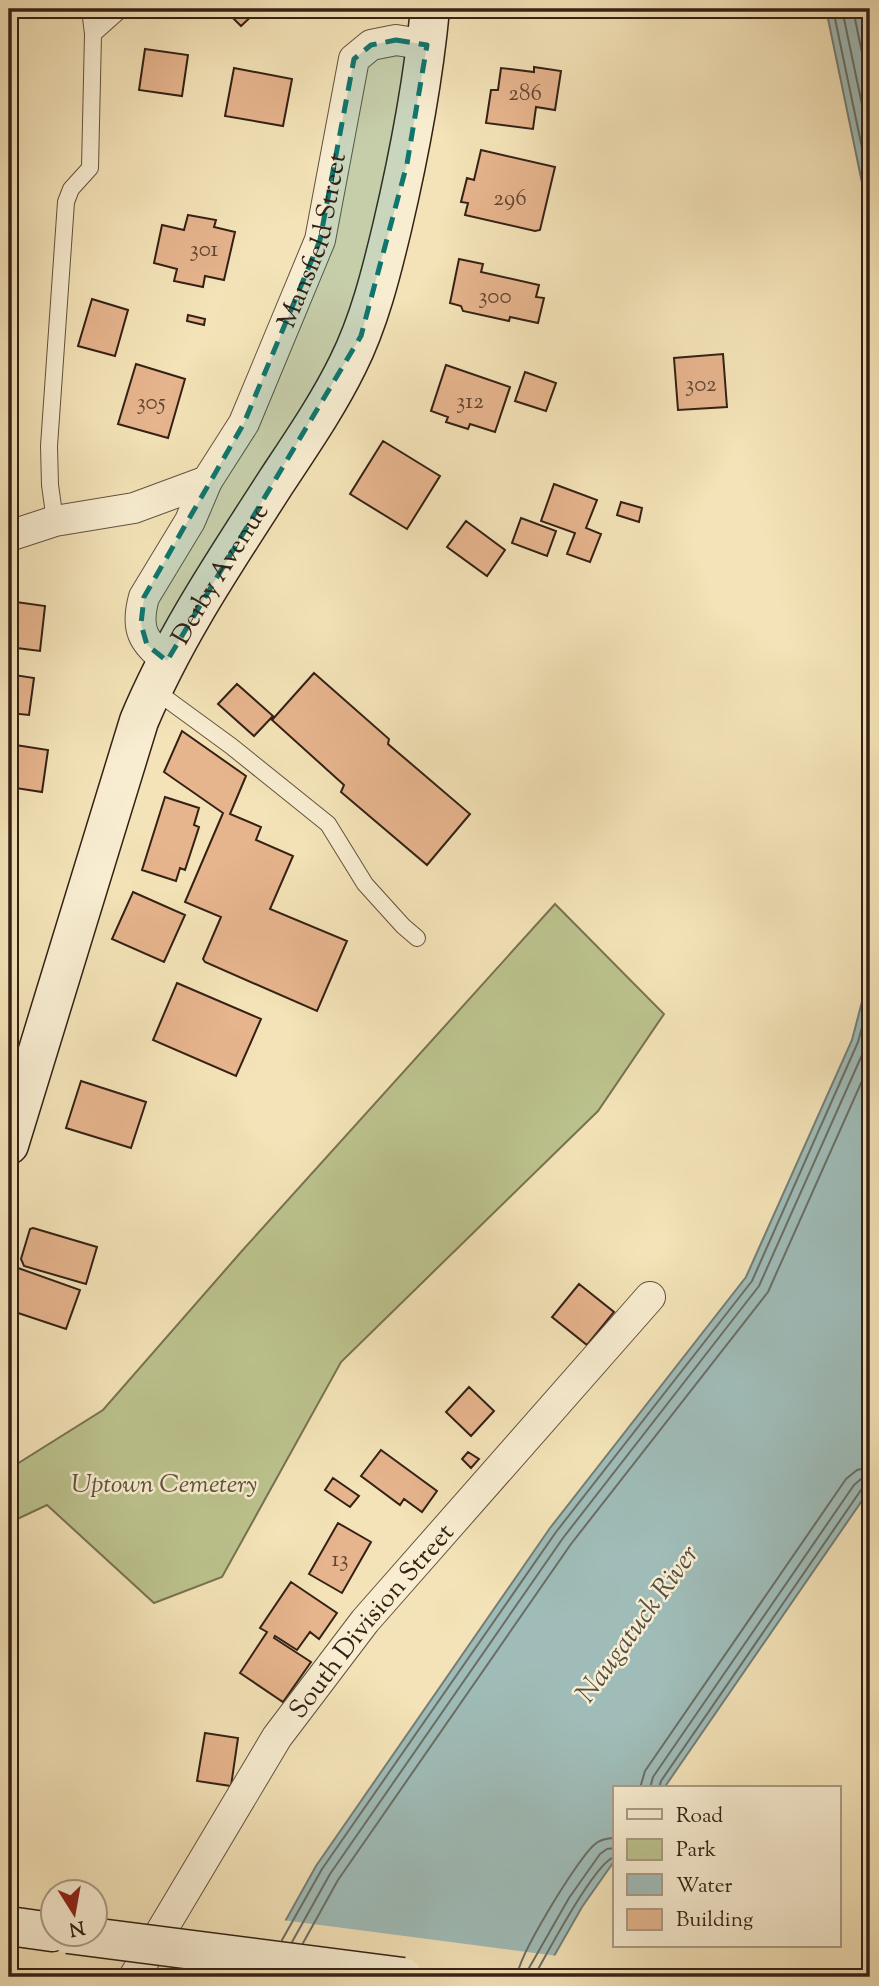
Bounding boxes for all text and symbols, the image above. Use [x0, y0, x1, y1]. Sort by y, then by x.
house number: 286 [508, 78, 542, 111]
street label: Mansfield Street [269, 150, 357, 334]
house number: 296 [493, 183, 527, 216]
house number: 301 [190, 234, 219, 267]
house number: 300 [478, 281, 512, 314]
house number: 302 [685, 369, 717, 402]
house number: 312 [456, 386, 484, 419]
house number: 305 [136, 387, 166, 420]
street label: Derby Avenue [163, 496, 279, 652]
park label: Uptown Cemetery [71, 1467, 257, 1504]
street label: South Division Street [281, 1516, 464, 1727]
water label: Naugatuck River [567, 1537, 710, 1712]
house number: 13 [331, 1544, 349, 1577]
legend [613, 1786, 840, 1948]
text: Road [676, 1802, 723, 1832]
text: Park [676, 1836, 717, 1866]
text: Water [676, 1872, 733, 1902]
north arrow [38, 1878, 108, 1948]
text: Building [676, 1906, 753, 1936]
text: N [67, 1913, 87, 1942]

